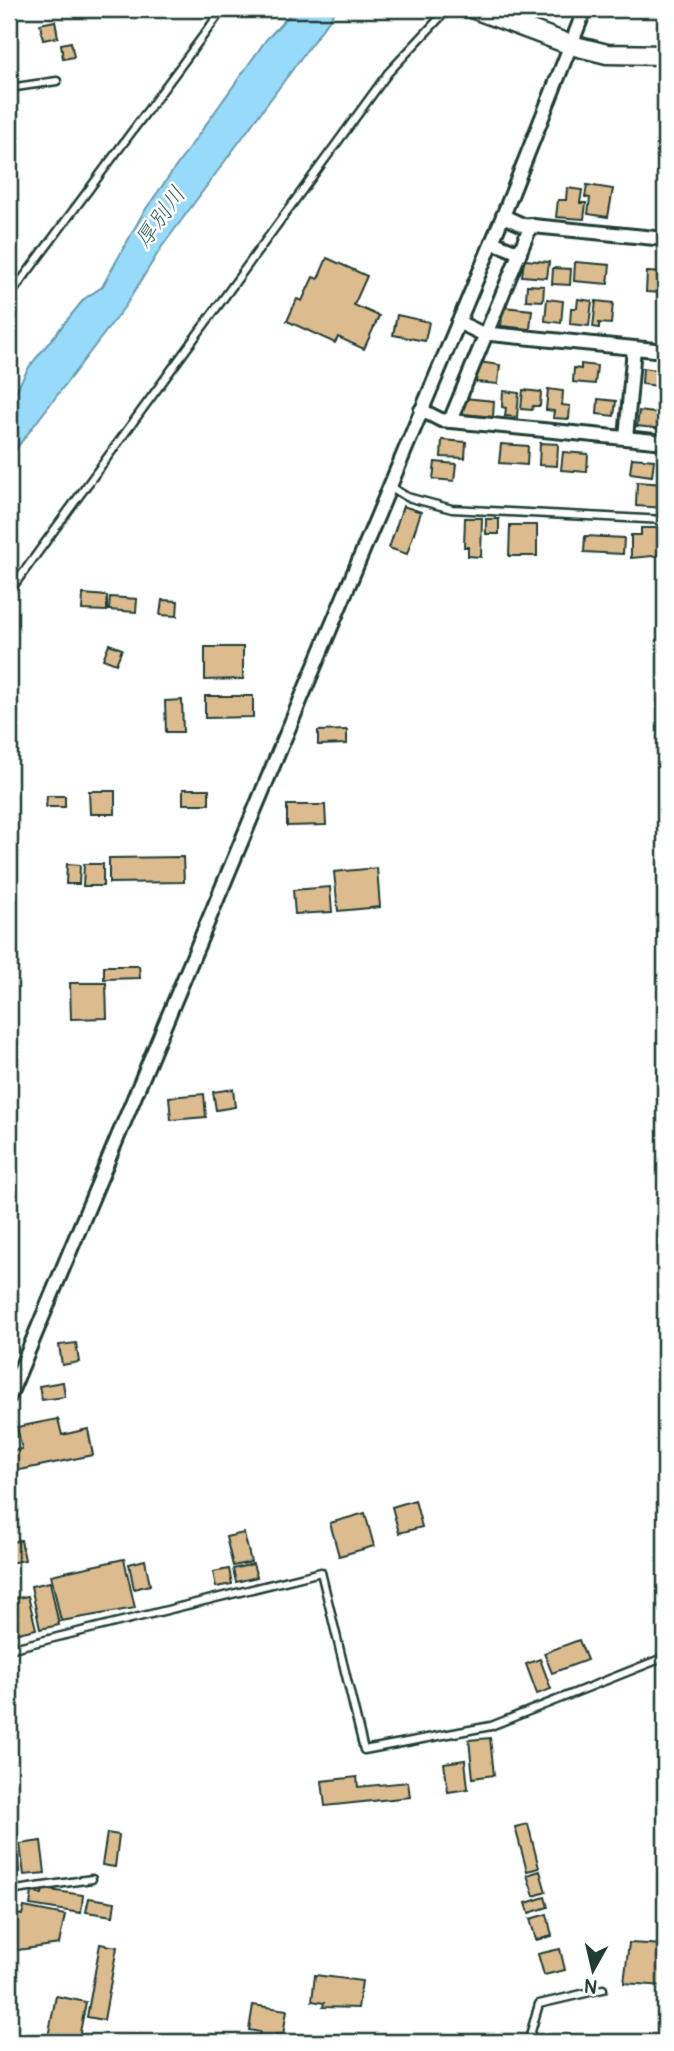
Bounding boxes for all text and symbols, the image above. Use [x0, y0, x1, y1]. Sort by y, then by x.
water label: 厚別川 [128, 181, 192, 253]
north arrow [558, 1936, 628, 2006]
text: N [583, 1973, 599, 1999]

